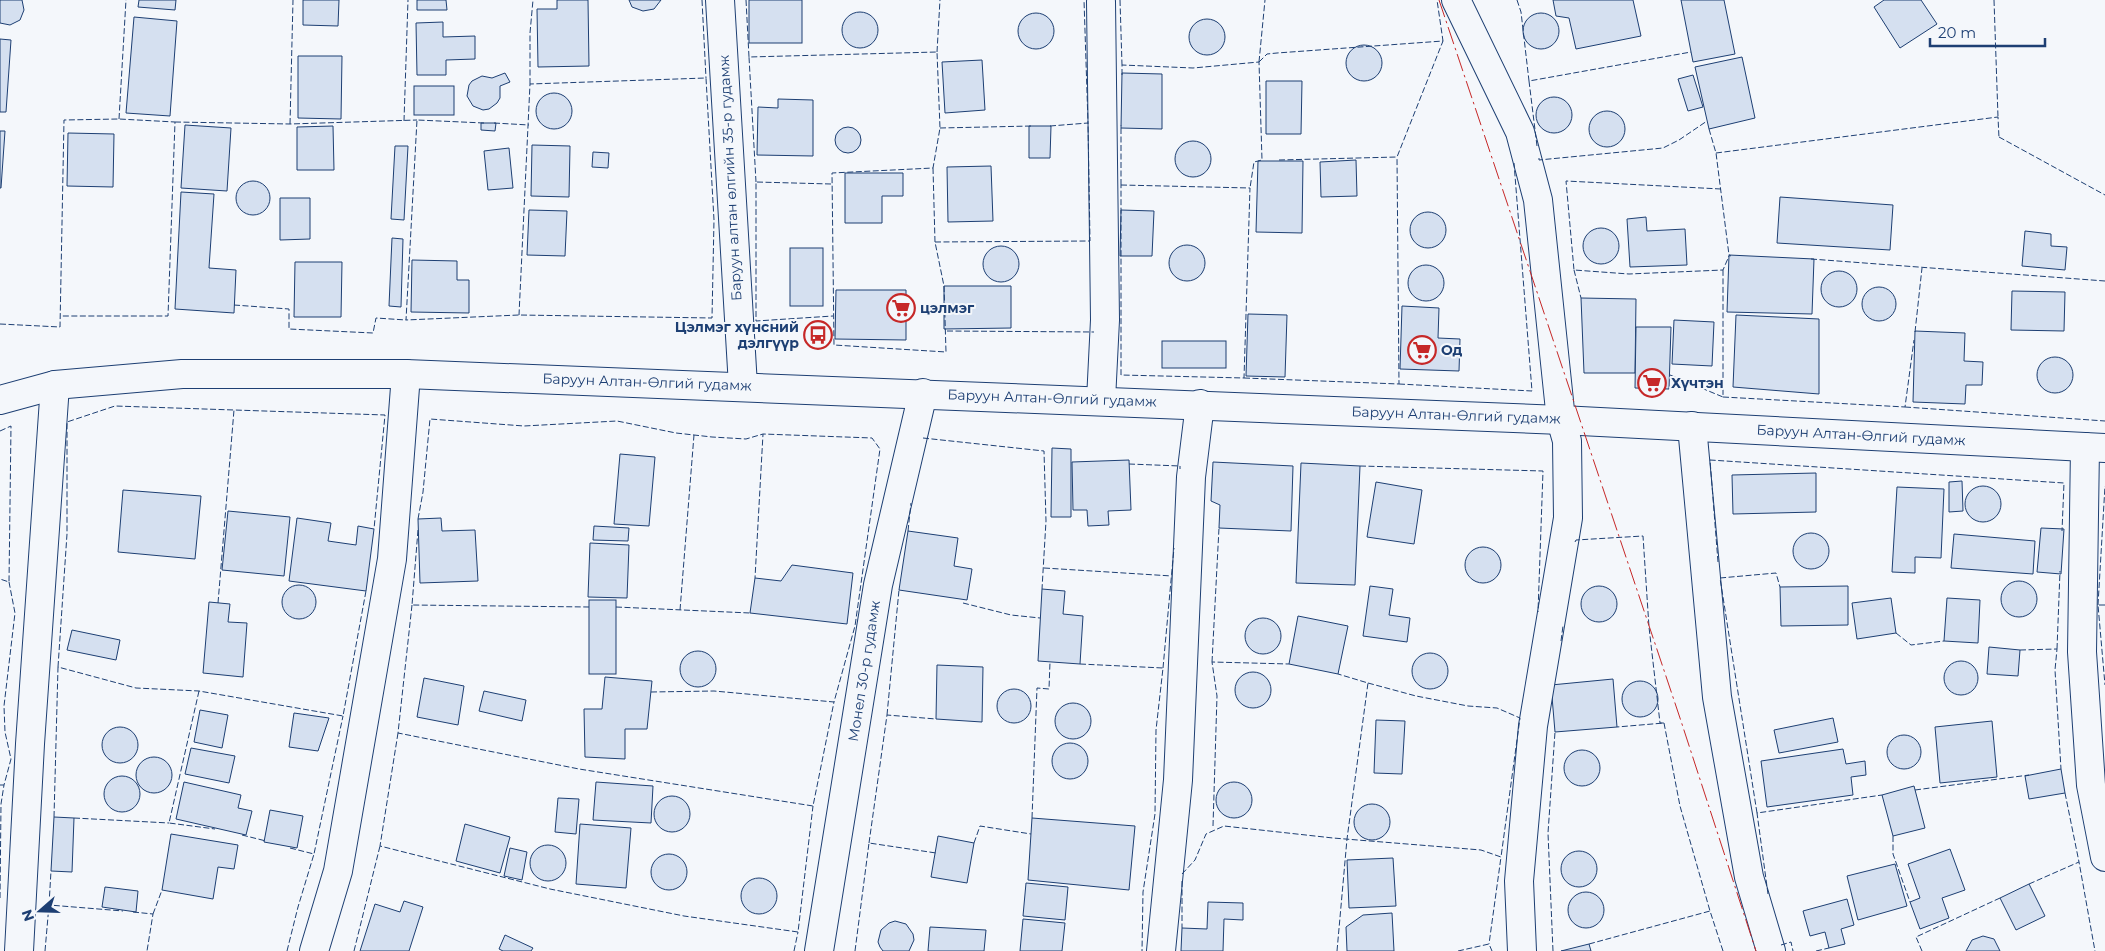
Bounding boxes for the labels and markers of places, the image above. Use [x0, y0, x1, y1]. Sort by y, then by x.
supermarket icon: цэлмэг [886, 293, 916, 323]
place label: цэлмэг [920, 299, 975, 317]
place label: Цэлмэг хүнсний дэлгүүр [675, 318, 799, 352]
bus stop icon: Цэлмэг хүнсний дэлгүүр [803, 320, 833, 350]
supermarket icon: Од [1407, 335, 1437, 365]
place label: Од [1441, 341, 1463, 359]
supermarket icon: Хүчтэн [1637, 368, 1667, 398]
place label: Хүчтэн [1671, 374, 1724, 392]

